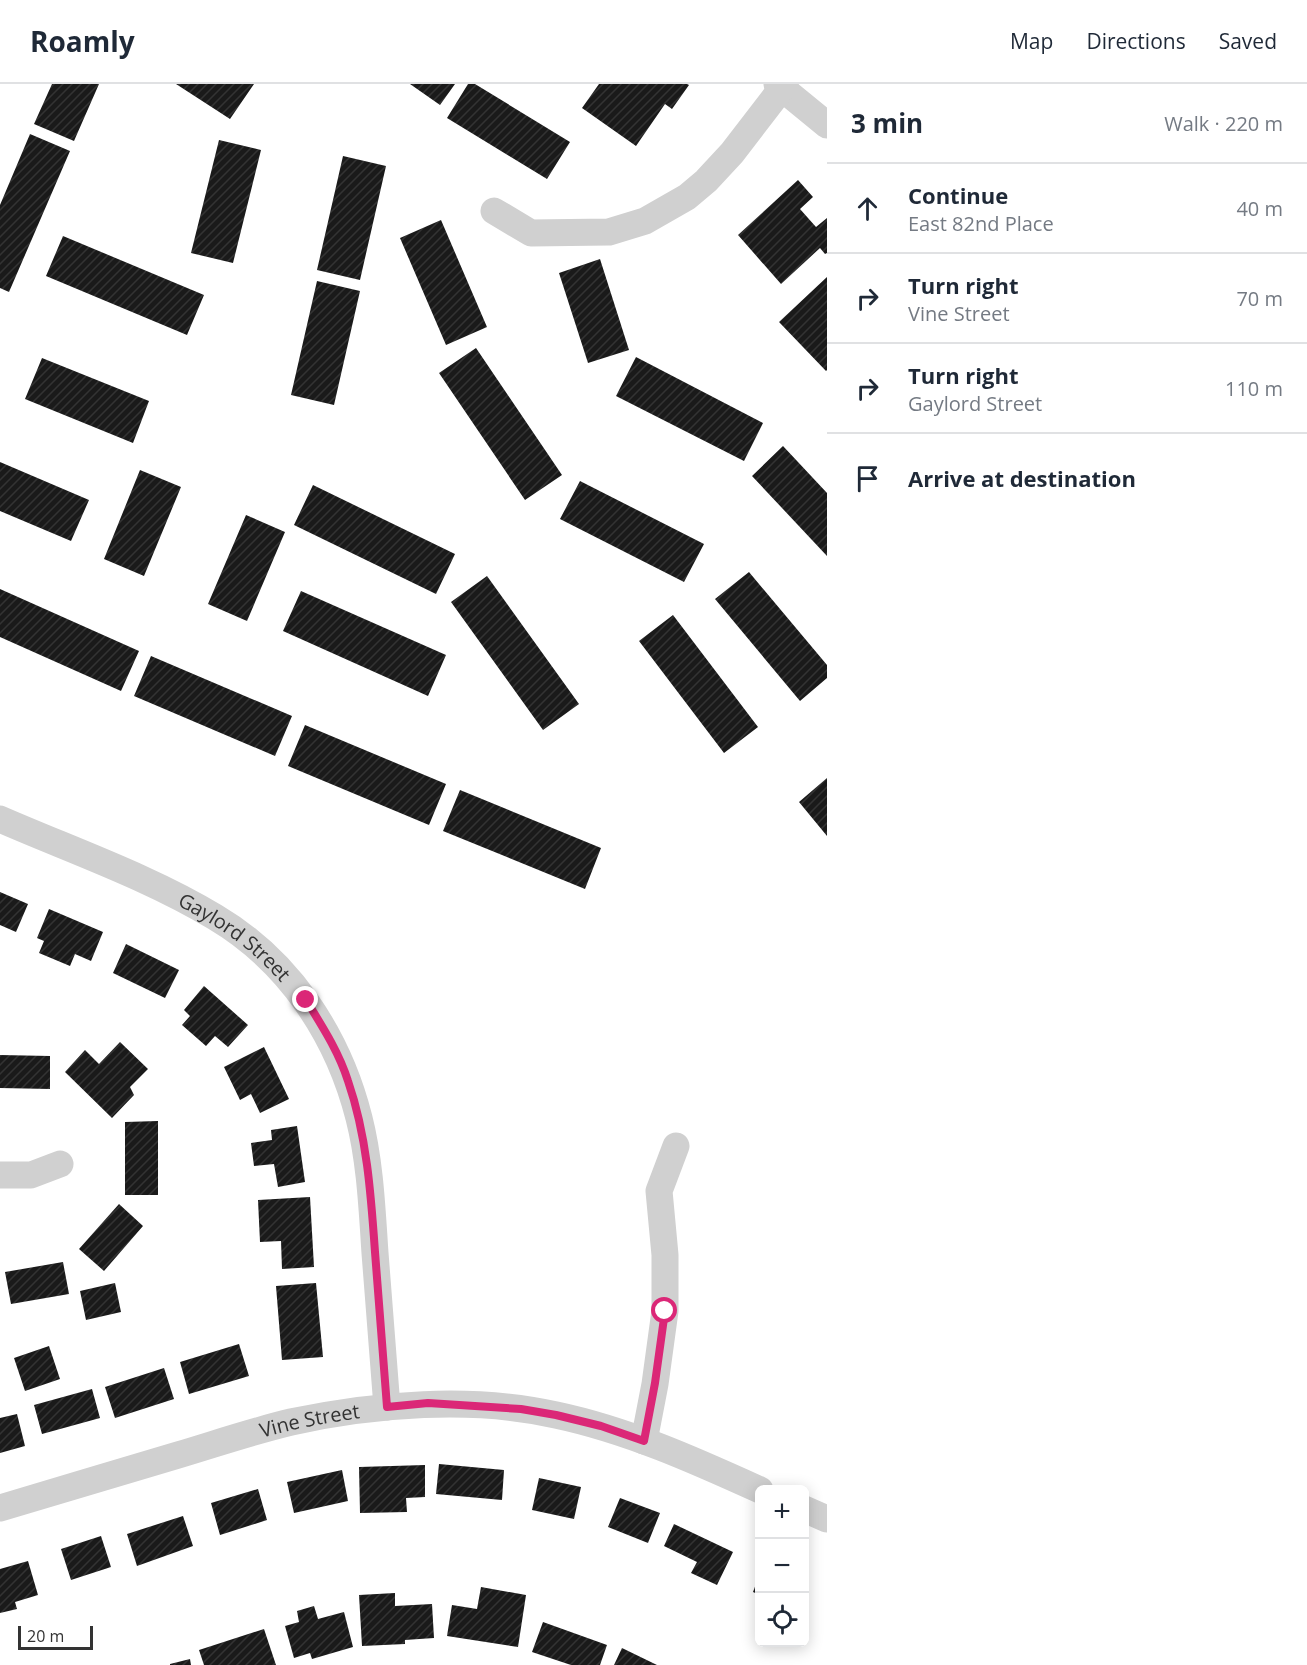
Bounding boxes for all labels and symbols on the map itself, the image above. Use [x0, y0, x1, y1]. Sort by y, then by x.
street label: Gaylord Street [174, 886, 297, 987]
route end [292, 986, 318, 1012]
route start [651, 1297, 677, 1323]
street label: Vine Street [256, 1397, 361, 1443]
scale bar [18, 1623, 93, 1650]

